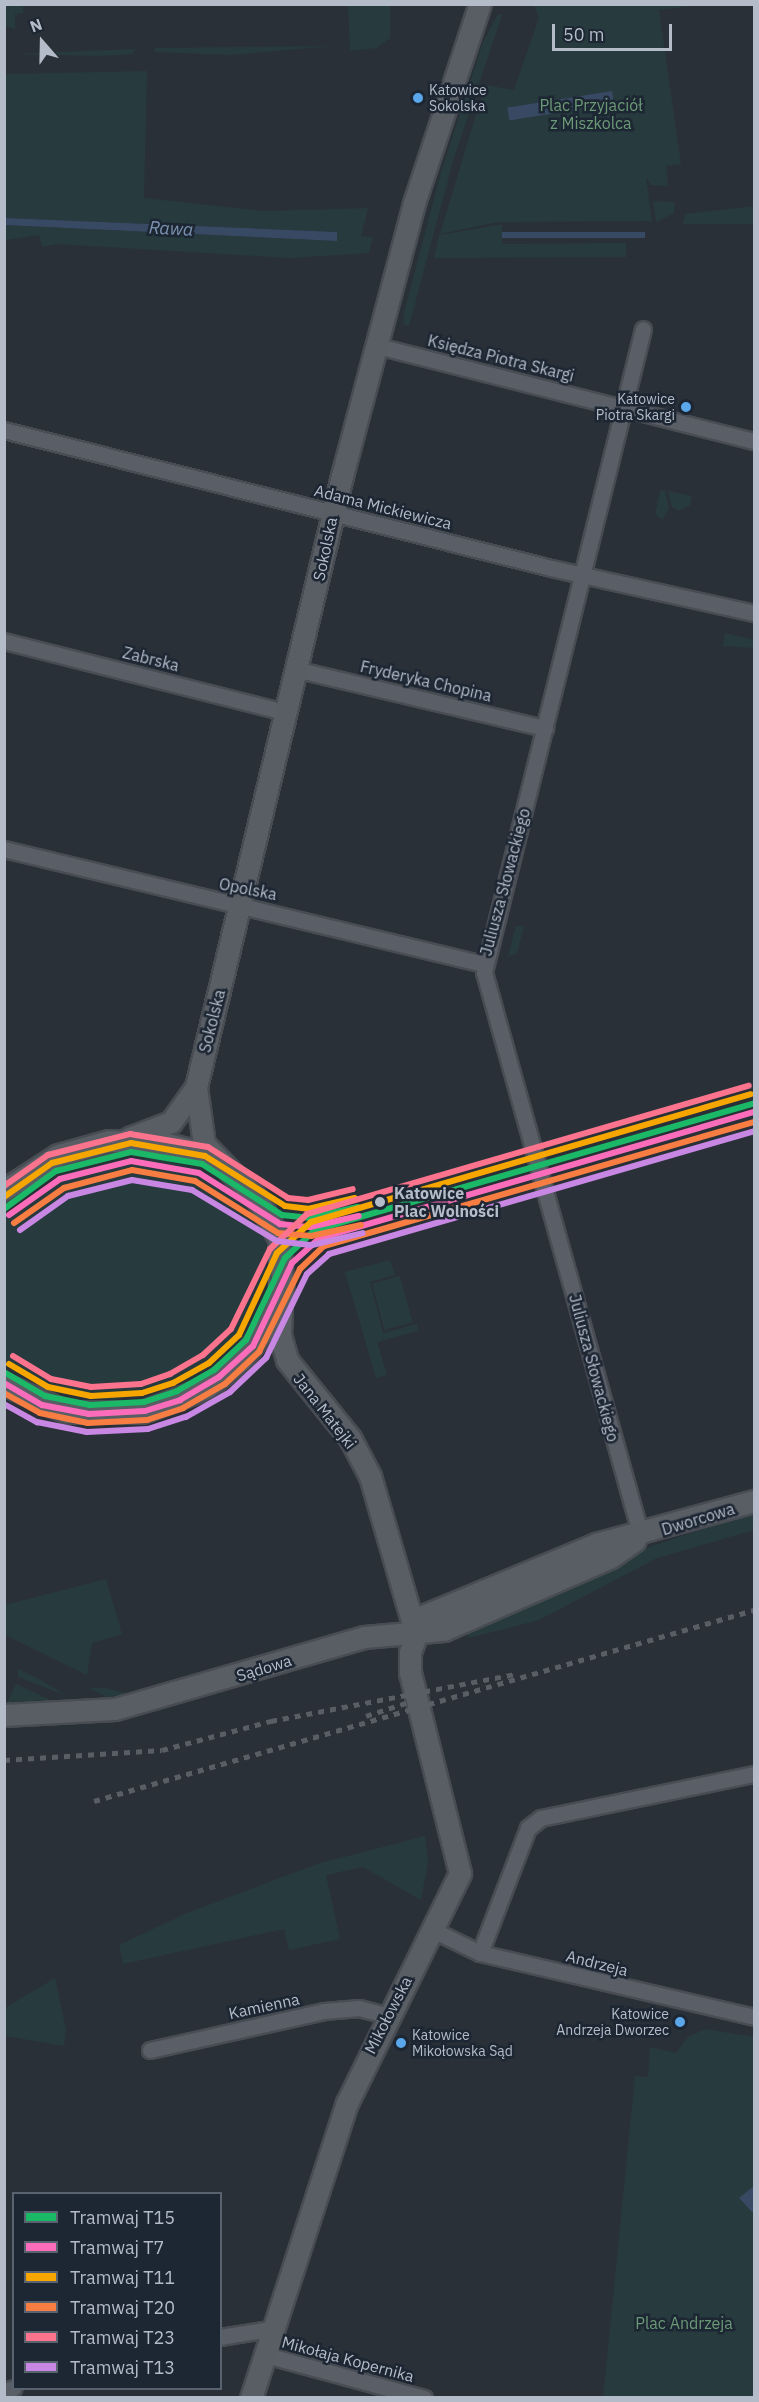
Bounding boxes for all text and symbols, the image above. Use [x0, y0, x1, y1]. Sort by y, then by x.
north arrow [12, 12, 72, 72]
scale bar [555, 12, 675, 50]
text: N [27, 14, 45, 36]
text: 50 m [563, 23, 605, 46]
place label: Katowice Sokolska [429, 82, 487, 114]
marker: Katowice Sokolska [412, 92, 424, 104]
park label: Plac Przyjaciół z Miszkolca [539, 95, 643, 133]
water label: Rawa [148, 217, 194, 241]
street label: Księdza Piotra Skargi [426, 331, 576, 385]
place label: Katowice Piotra Skargi [596, 391, 675, 424]
marker: Katowice Piotra Skargi [680, 401, 692, 413]
street label: Adama Mickiewicza [312, 481, 454, 533]
street label: Sokolska [309, 515, 341, 583]
street label: Zabrska [121, 643, 181, 675]
street label: Fryderyka Chopina [358, 657, 494, 705]
street label: Juliusza Słowackiego [476, 806, 534, 958]
street label: Opolska [217, 874, 279, 904]
street label: Sokolska [195, 987, 229, 1055]
place label: Katowice Plac Wolności [394, 1183, 499, 1221]
marker: Katowice Plac Wolności [371, 1193, 389, 1211]
street label: Juliusza Słowackiego [565, 1292, 623, 1444]
street label: Jana Matejki [290, 1369, 360, 1453]
street label: Dworcowa [659, 1499, 737, 1539]
street label: Sądowa [234, 1651, 294, 1685]
street label: Andrzeja [564, 1946, 630, 1980]
street label: Mikołowska [360, 1973, 416, 2057]
street label: Kamienna [227, 1989, 301, 2023]
place label: Katowice Andrzeja Dworzec [556, 2006, 669, 2038]
marker: Katowice Andrzeja Dworzec [674, 2016, 686, 2028]
place label: Katowice Mikołowska Sąd [412, 2027, 513, 2060]
marker: Katowice Mikołowska Sąd [395, 2037, 407, 2049]
legend [12, 2192, 222, 2390]
text: Tramwaj T15 [70, 2206, 175, 2229]
text: Tramwaj T7 [70, 2236, 164, 2259]
text: Tramwaj T11 [70, 2266, 175, 2289]
text: Tramwaj T20 [70, 2296, 175, 2319]
park label: Plac Andrzeja [635, 2313, 733, 2333]
text: Tramwaj T23 [70, 2326, 175, 2349]
street label: Mikołaja Kopernika [280, 2332, 416, 2386]
text: Tramwaj T13 [70, 2356, 175, 2379]

